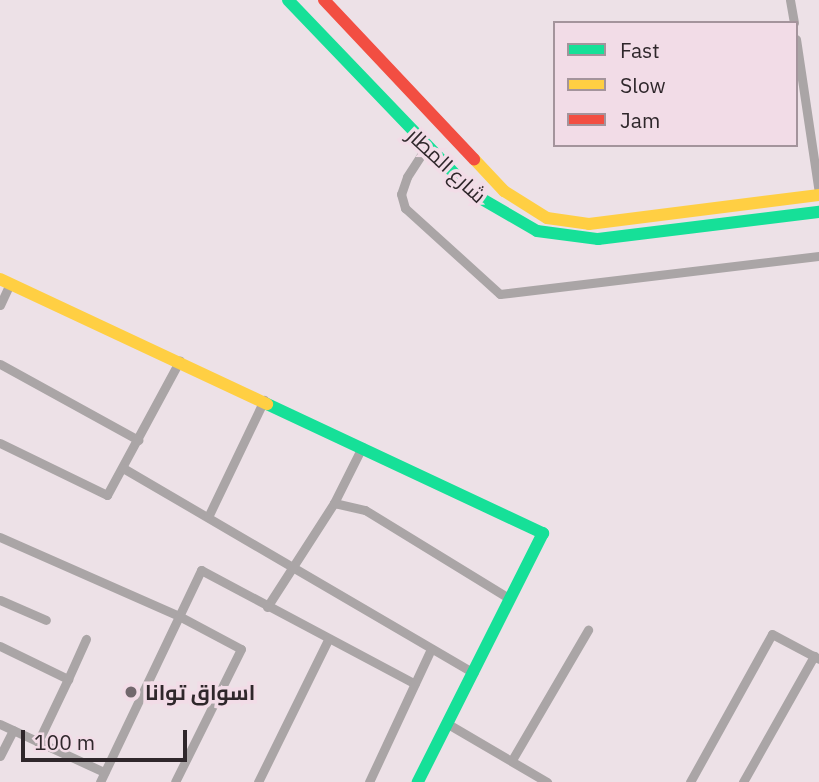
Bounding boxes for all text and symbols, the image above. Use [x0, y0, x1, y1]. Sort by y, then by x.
legend [553, 21, 798, 147]
text: Fast [620, 36, 660, 64]
text: Slow [620, 71, 666, 99]
text: Jam [620, 106, 660, 134]
street label: شارع المطار [402, 122, 492, 208]
place label: اسواق توانا [145, 679, 255, 705]
marker: اسواق توانا [123, 684, 139, 700]
scale bar [24, 716, 191, 760]
text: 100 m [34, 728, 95, 756]

